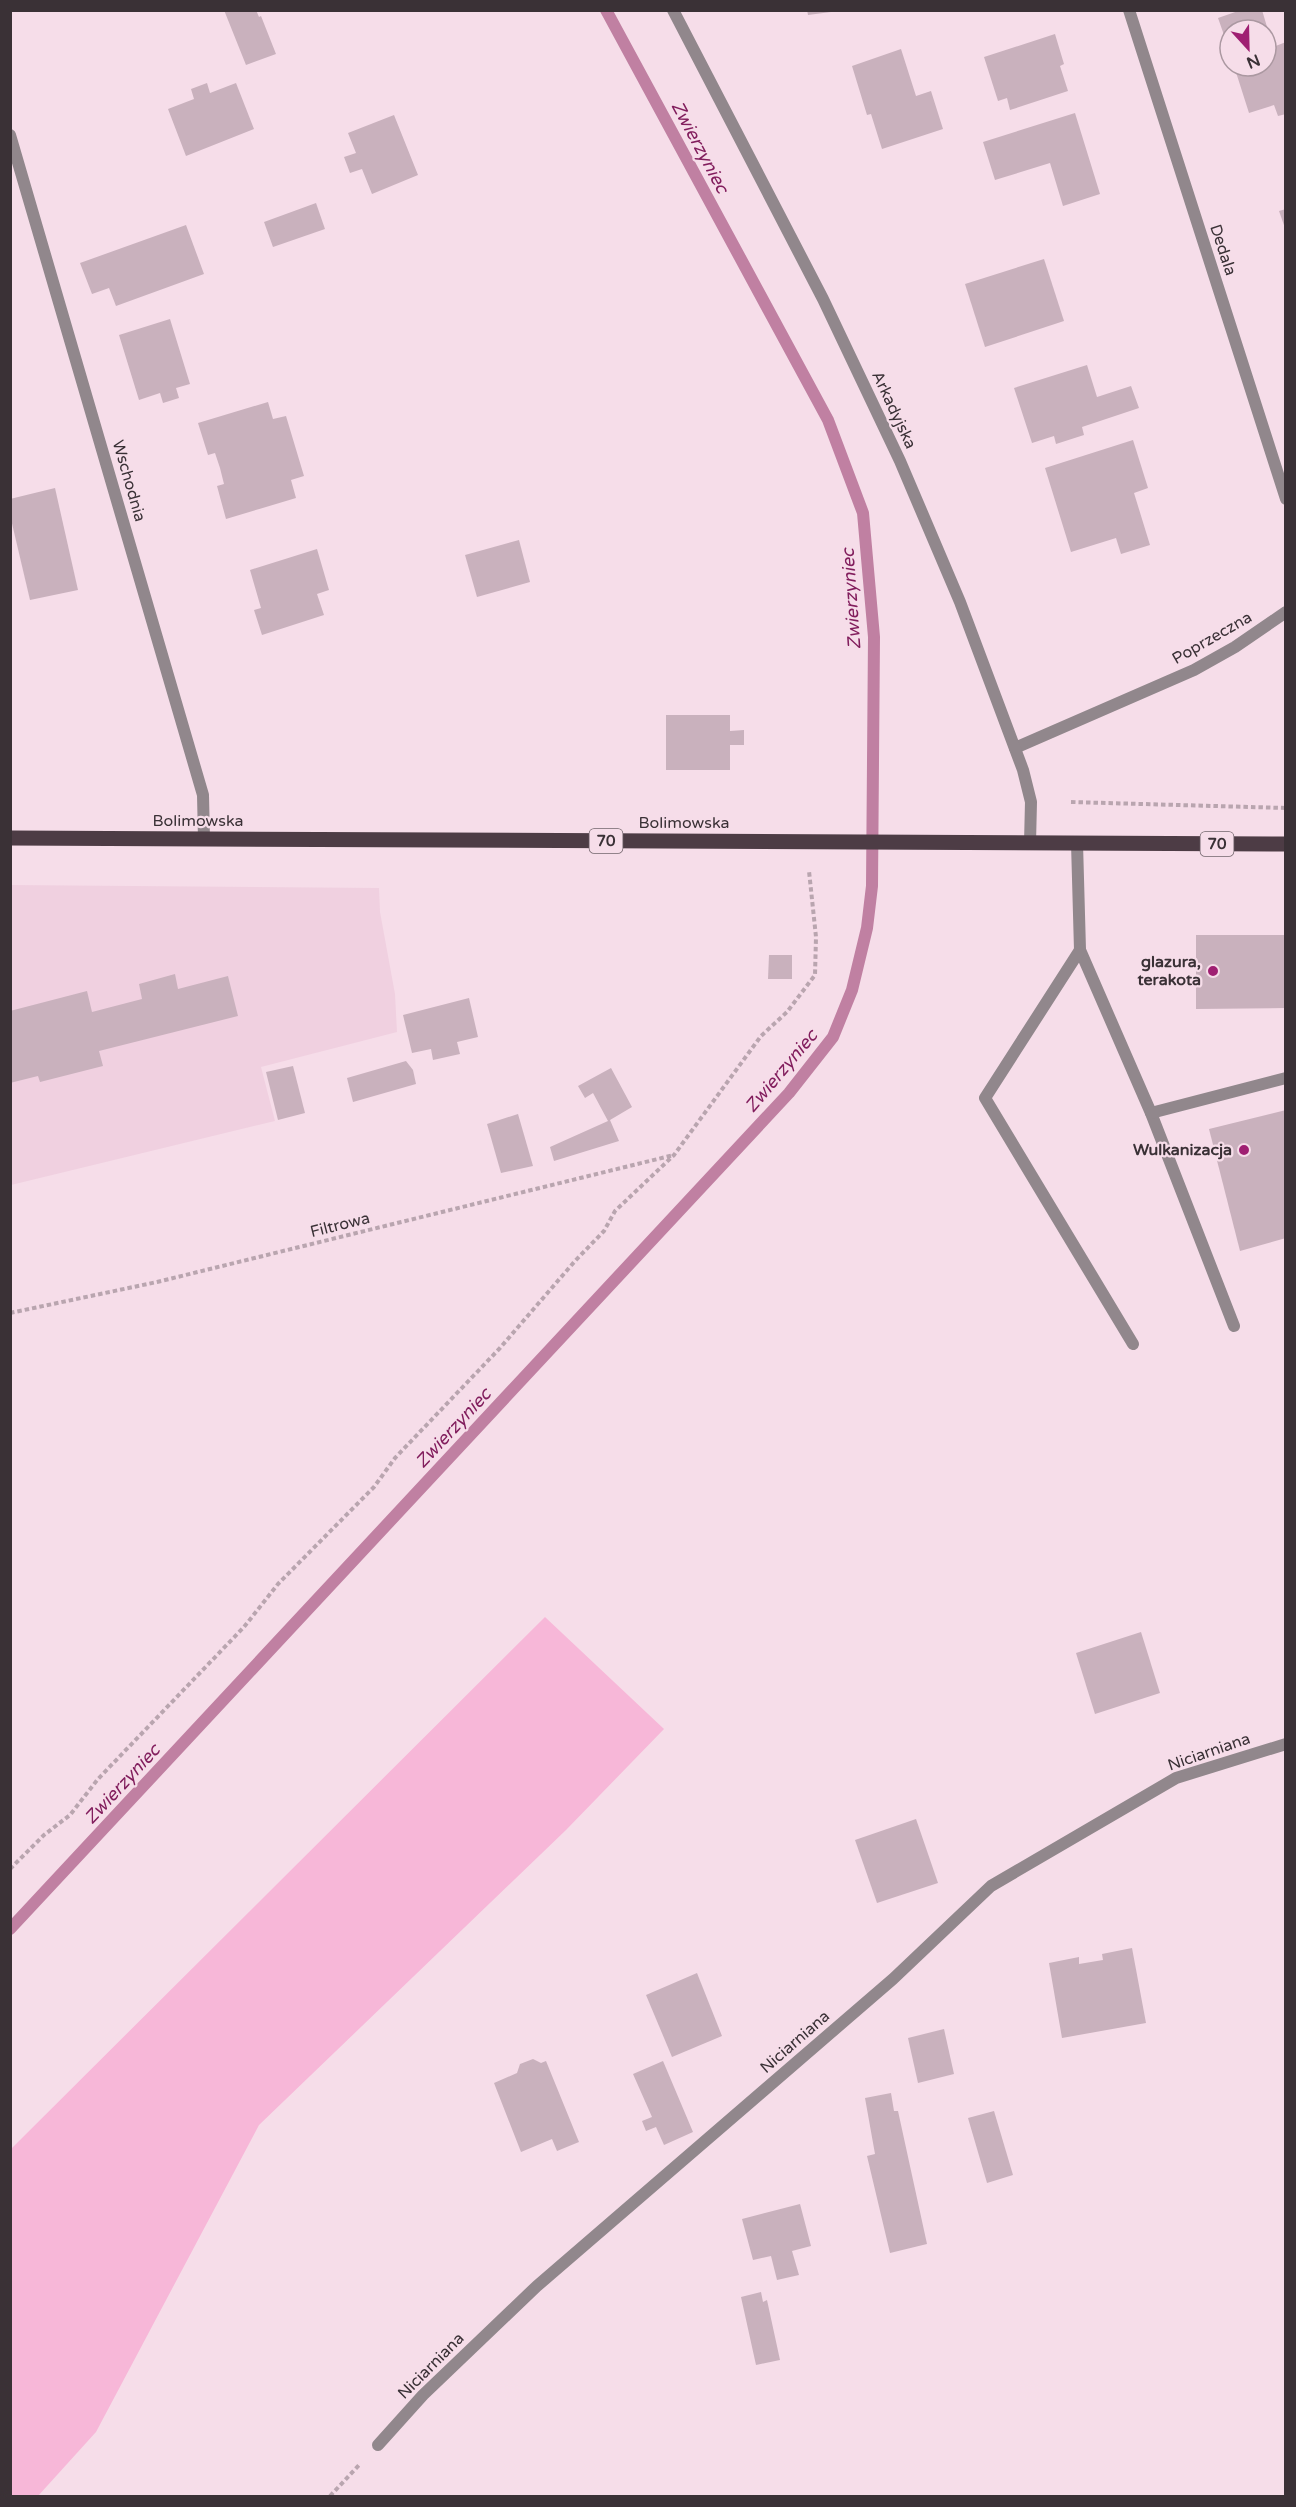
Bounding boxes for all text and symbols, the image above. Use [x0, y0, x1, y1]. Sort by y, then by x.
north arrow [1218, 18, 1278, 78]
text: N [1244, 49, 1263, 73]
water label: Zwierzyniec [667, 97, 735, 199]
street label: Dedala [1205, 222, 1241, 278]
street label: Arkadyjska [867, 368, 921, 452]
street label: Wschodnia [108, 438, 150, 524]
water label: Zwierzyniec [836, 545, 866, 650]
street label: Poprzeczna [1169, 607, 1255, 669]
street label: Bolimowska [153, 811, 243, 831]
street label: Bolimowska [639, 813, 729, 833]
road number: 70 [590, 829, 622, 853]
road number: 70 [1200, 832, 1234, 856]
place label: glazura, terakota [1136, 952, 1201, 990]
marker: glazura, terakota [1206, 964, 1220, 978]
water label: Zwierzyniec [740, 1023, 823, 1117]
place label: Wulkanizacja [1133, 1140, 1232, 1160]
marker: Wulkanizacja [1237, 1143, 1251, 1157]
street label: Filtrowa [308, 1208, 372, 1242]
water label: Zwierzyniec [410, 1382, 497, 1472]
street label: Niciarniana [1165, 1729, 1253, 1775]
water label: Zwierzyniec [79, 1738, 166, 1828]
street label: Niciarniana [756, 2006, 834, 2078]
street label: Niciarniana [394, 2329, 468, 2403]

